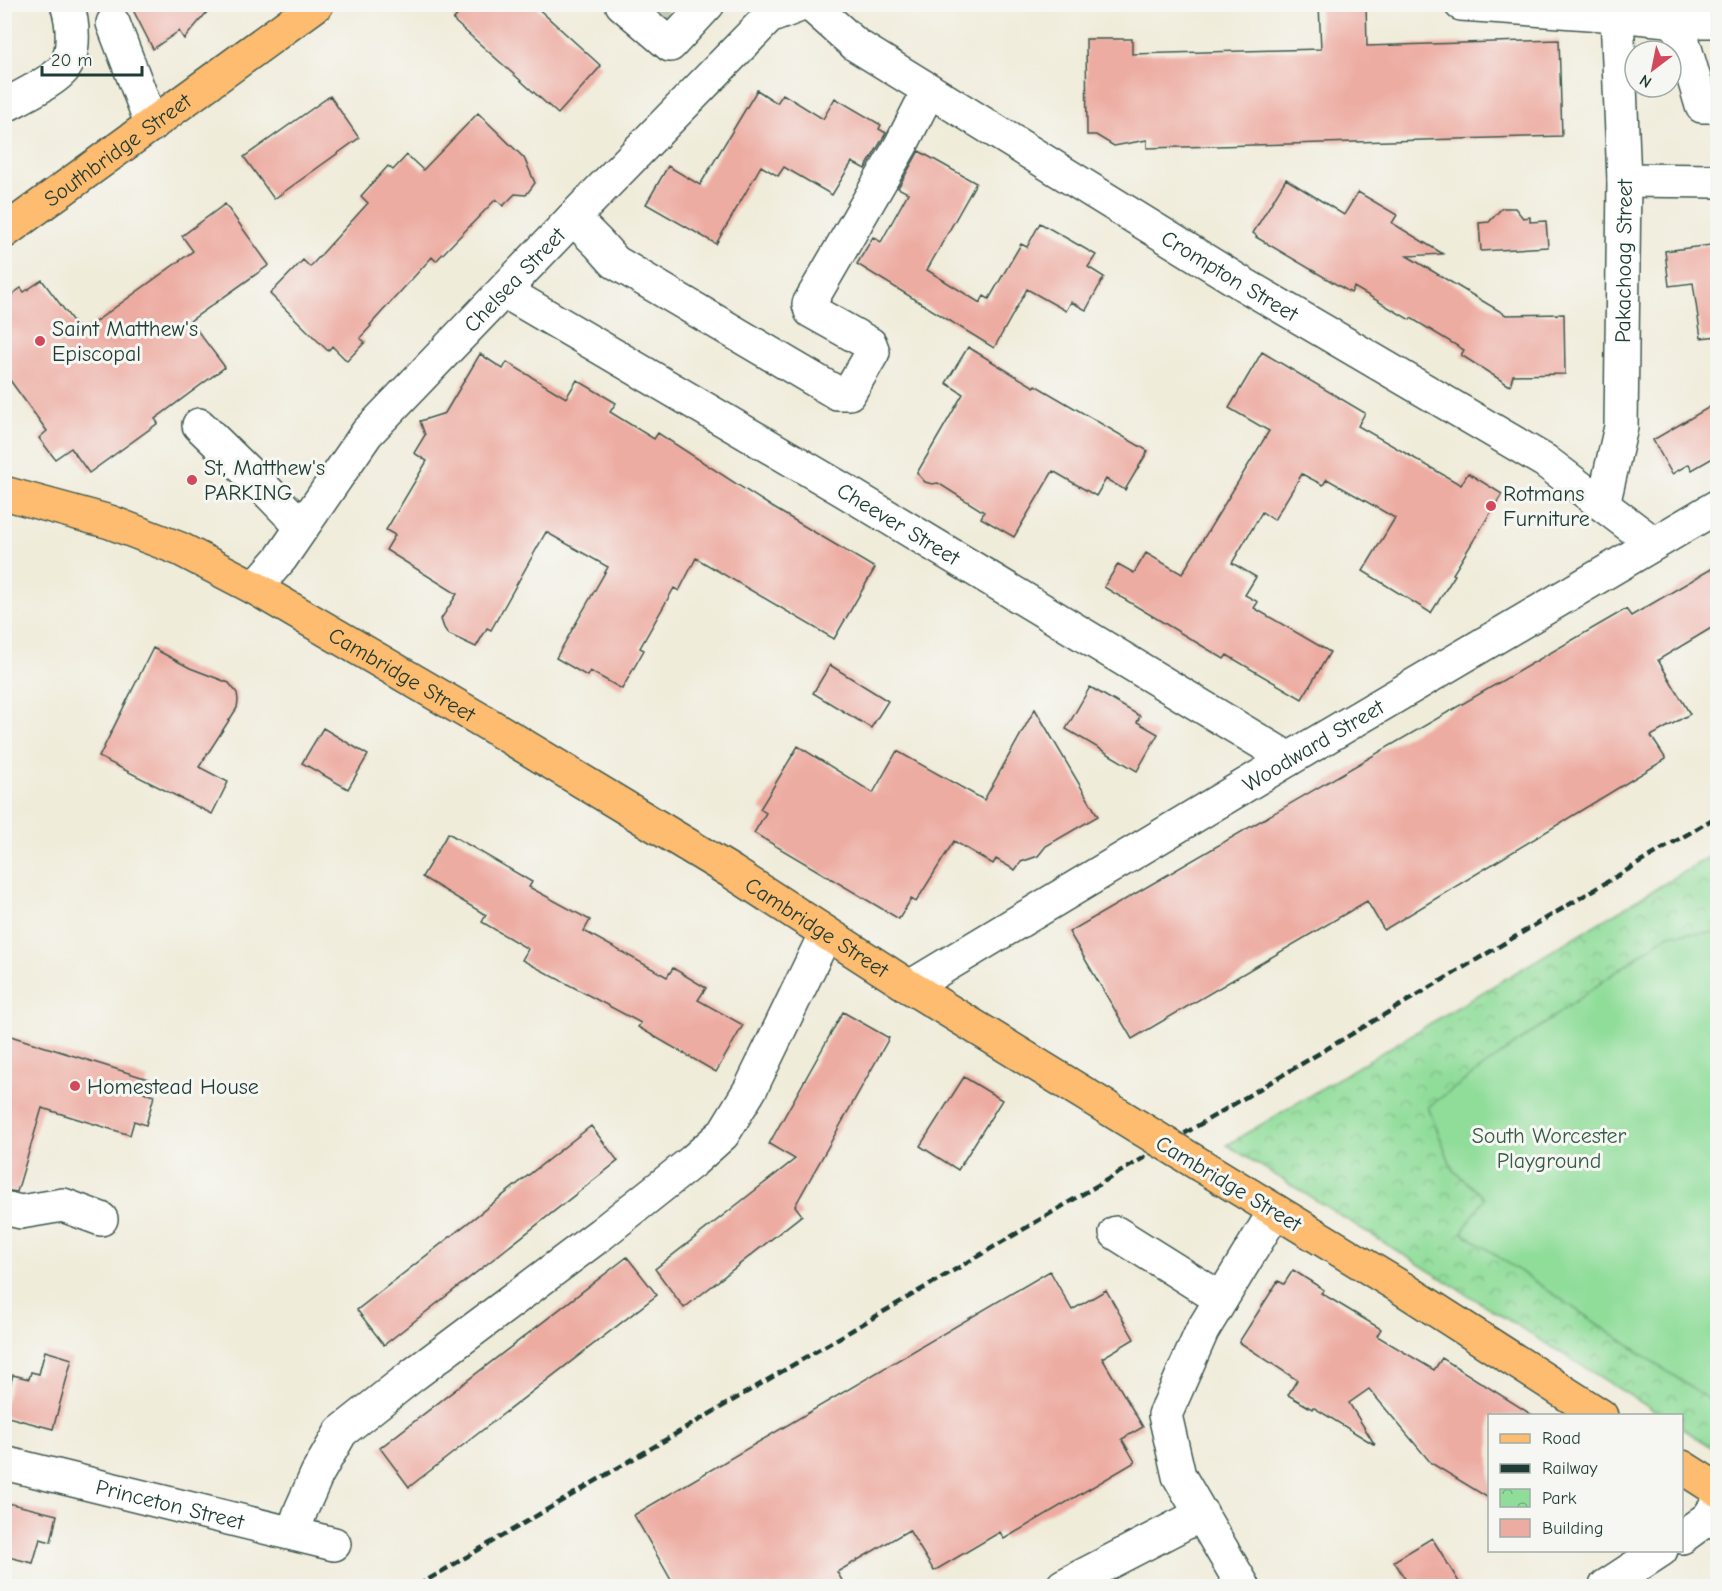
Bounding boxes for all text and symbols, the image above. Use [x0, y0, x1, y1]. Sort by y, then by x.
scale bar [42, 39, 142, 77]
north arrow [1623, 39, 1683, 99]
text: 20 m [51, 50, 92, 71]
text: N [1636, 70, 1655, 91]
street label: Southbridge Street [39, 88, 197, 213]
street label: Pakachoag Street [1610, 178, 1638, 343]
street label: Chelsea Street [459, 222, 571, 338]
street label: Crompton Street [1156, 225, 1303, 328]
place label: Saint Matthew's Episcopal [52, 316, 198, 367]
marker: Saint Matthew's Episcopal [33, 334, 47, 348]
place label: St, Matthew's PARKING [204, 455, 325, 506]
marker: St, Matthew's PARKING [185, 473, 199, 487]
street label: Cheever Street [832, 477, 965, 571]
place label: Rotmans Furniture [1503, 481, 1590, 532]
marker: Rotmans Furniture [1484, 499, 1498, 513]
street label: Cambridge Street [324, 622, 480, 728]
street label: Woodward Street [1238, 694, 1389, 798]
street label: Cambridge Street [740, 872, 894, 984]
place label: Homestead House [87, 1074, 259, 1100]
marker: Homestead House [68, 1079, 82, 1093]
park label: South Worcester Playground [1472, 1123, 1627, 1174]
street label: Cambridge Street [1151, 1130, 1307, 1238]
legend [1488, 1414, 1683, 1552]
text: Road [1542, 1428, 1581, 1449]
text: Railway [1542, 1458, 1599, 1479]
street label: Princeton Street [93, 1474, 247, 1536]
text: Park [1542, 1488, 1577, 1509]
text: Building [1542, 1518, 1604, 1539]

